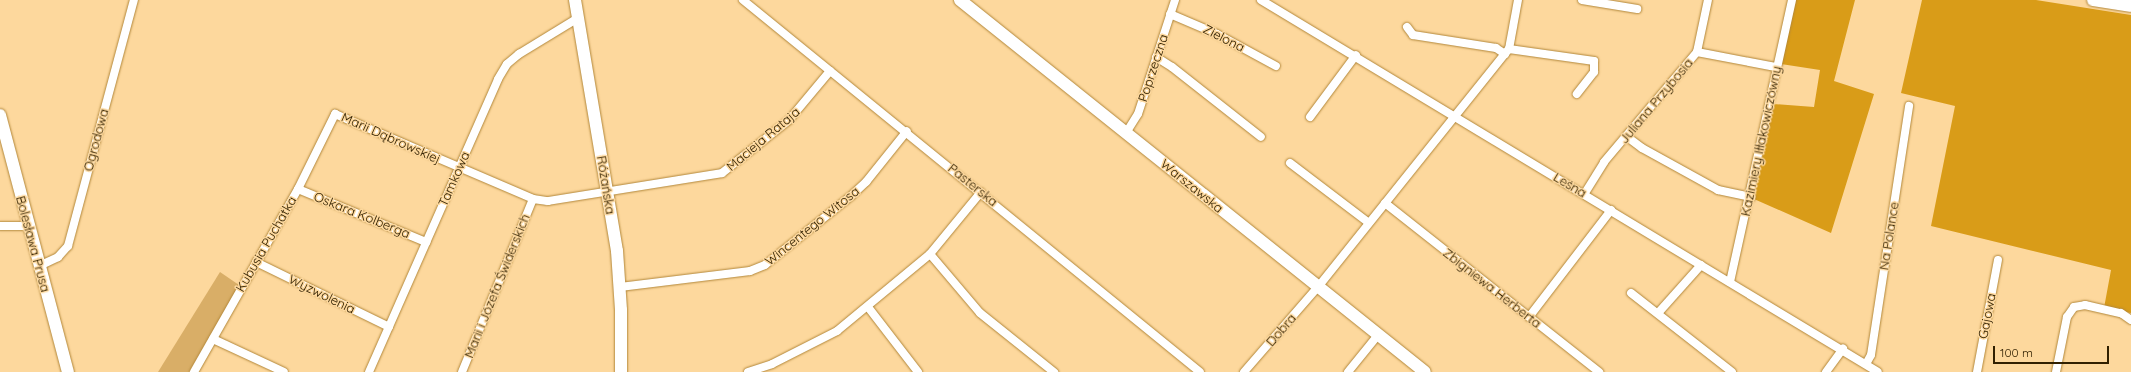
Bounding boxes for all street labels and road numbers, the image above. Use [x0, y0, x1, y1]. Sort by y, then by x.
street label: Zielona [1201, 21, 1247, 55]
street label: Poprzeczna [1135, 32, 1171, 104]
street label: Juliana Przybosia [1616, 55, 1696, 147]
street label: Kazimiery Iłłakowiczówny [1737, 64, 1785, 218]
street label: Macieja Rataja [723, 104, 803, 174]
street label: Ogrodowa [80, 107, 112, 173]
street label: Marii Dąbrowskiej [339, 109, 443, 167]
street label: Tamkowa [435, 149, 473, 209]
street label: Różańska [594, 155, 618, 215]
street label: Warszawska [1158, 156, 1226, 216]
street label: Pasterska [945, 160, 1001, 210]
street label: Leśna [1551, 169, 1589, 201]
street label: Wincentego Witosa [762, 183, 862, 269]
street label: Oskara Kolberga [312, 189, 412, 241]
street label: Kubusia Puchatka [232, 193, 300, 295]
street label: Bolesława Prusa [13, 194, 53, 294]
street label: Na Polance [1876, 201, 1902, 271]
street label: Marii i Józefa Świderskich [461, 212, 533, 360]
street label: Zbigniewa Herberta [1440, 245, 1544, 331]
street label: Wyzwolenia [286, 271, 358, 317]
street label: Gajowa [1975, 292, 1999, 340]
street label: Dobra [1263, 311, 1299, 349]

